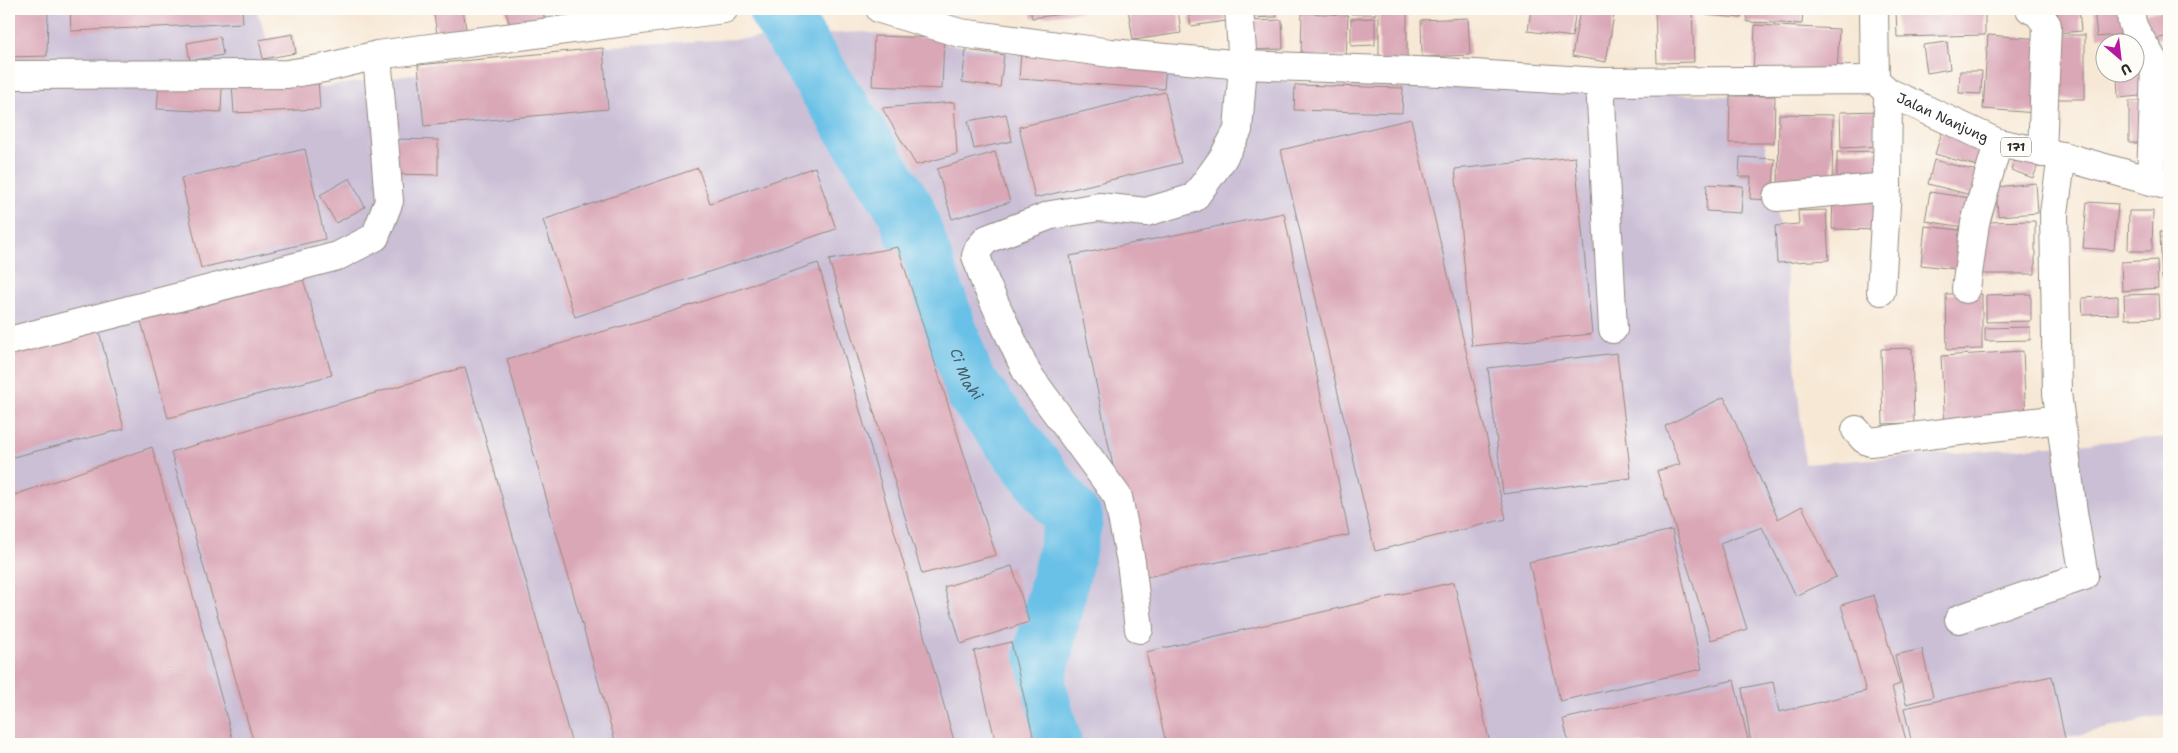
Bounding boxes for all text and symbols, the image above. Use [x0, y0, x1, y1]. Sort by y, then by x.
north arrow [2096, 32, 2146, 82]
text: U [2118, 59, 2135, 80]
street label: Jalan Nanjung [1894, 88, 1992, 146]
road number: 171 [2001, 138, 2031, 156]
water label: Ci Mahi [945, 346, 988, 405]

